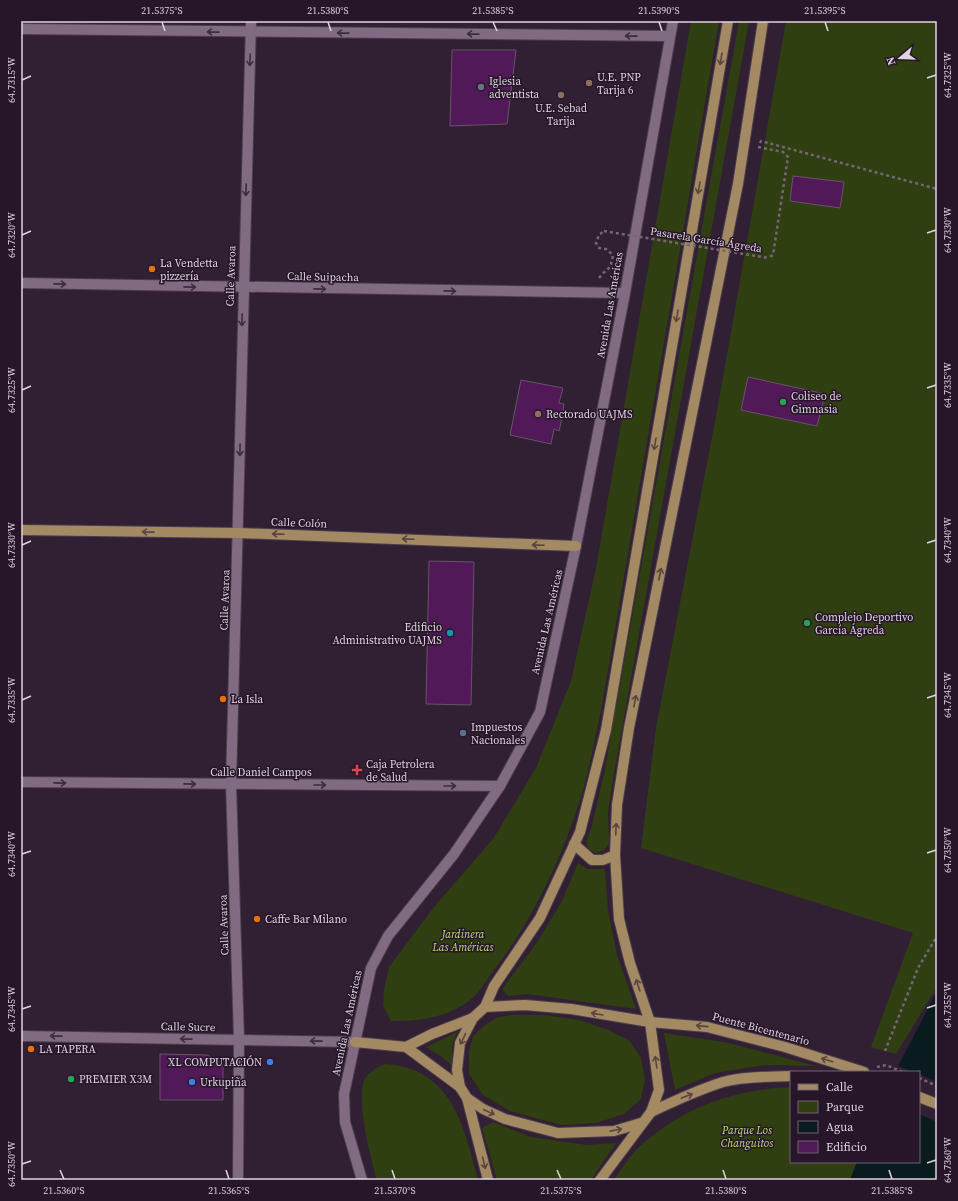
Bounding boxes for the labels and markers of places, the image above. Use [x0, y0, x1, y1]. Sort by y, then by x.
place label: U.E. PNP Tarija 6 [597, 70, 641, 98]
place label: Iglesia adventista [489, 74, 539, 102]
marker: U.E. PNP Tarija 6 [584, 78, 594, 88]
marker: Iglesia adventista [476, 82, 486, 92]
marker: U.E. Sebad Tarija [556, 90, 566, 100]
place label: U.E. Sebad Tarija [535, 101, 588, 129]
place label: La Vendetta pizzería [160, 256, 218, 284]
marker: La Vendetta pizzería [147, 264, 157, 274]
place label: Coliseo de Gimnasia [791, 389, 842, 417]
marker: Coliseo de Gimnasia [778, 397, 788, 407]
place label: Rectorado UAJMS [546, 407, 633, 422]
marker: Rectorado UAJMS [533, 409, 543, 419]
place label: Complejo Deportivo García Ágreda [815, 610, 913, 638]
marker: Complejo Deportivo García Ágreda [802, 618, 812, 628]
place label: Edificio Administrativo UAJMS [333, 620, 442, 648]
marker: Edificio Administrativo UAJMS [445, 628, 455, 638]
place label: La Isla [231, 692, 263, 707]
marker: La Isla [218, 694, 228, 704]
place label: Impuestos Nacionales [471, 720, 525, 748]
marker: Impuestos Nacionales [458, 728, 468, 738]
place label: Caja Petrolera de Salud [366, 757, 435, 785]
marker: Caja Petrolera de Salud [351, 764, 363, 776]
place label: Caffe Bar Milano [265, 912, 347, 927]
marker: Caffe Bar Milano [252, 914, 262, 924]
place label: LA TAPERA [39, 1042, 97, 1057]
marker: LA TAPERA [26, 1044, 36, 1054]
place label: XL COMPUTACIÓN [168, 1055, 262, 1070]
marker: XL COMPUTACIÓN [265, 1057, 275, 1067]
place label: PREMIER X3M [79, 1072, 152, 1087]
marker: PREMIER X3M [66, 1074, 76, 1084]
place label: Urkupiña [200, 1075, 247, 1090]
marker: Urkupiña [187, 1077, 197, 1087]

